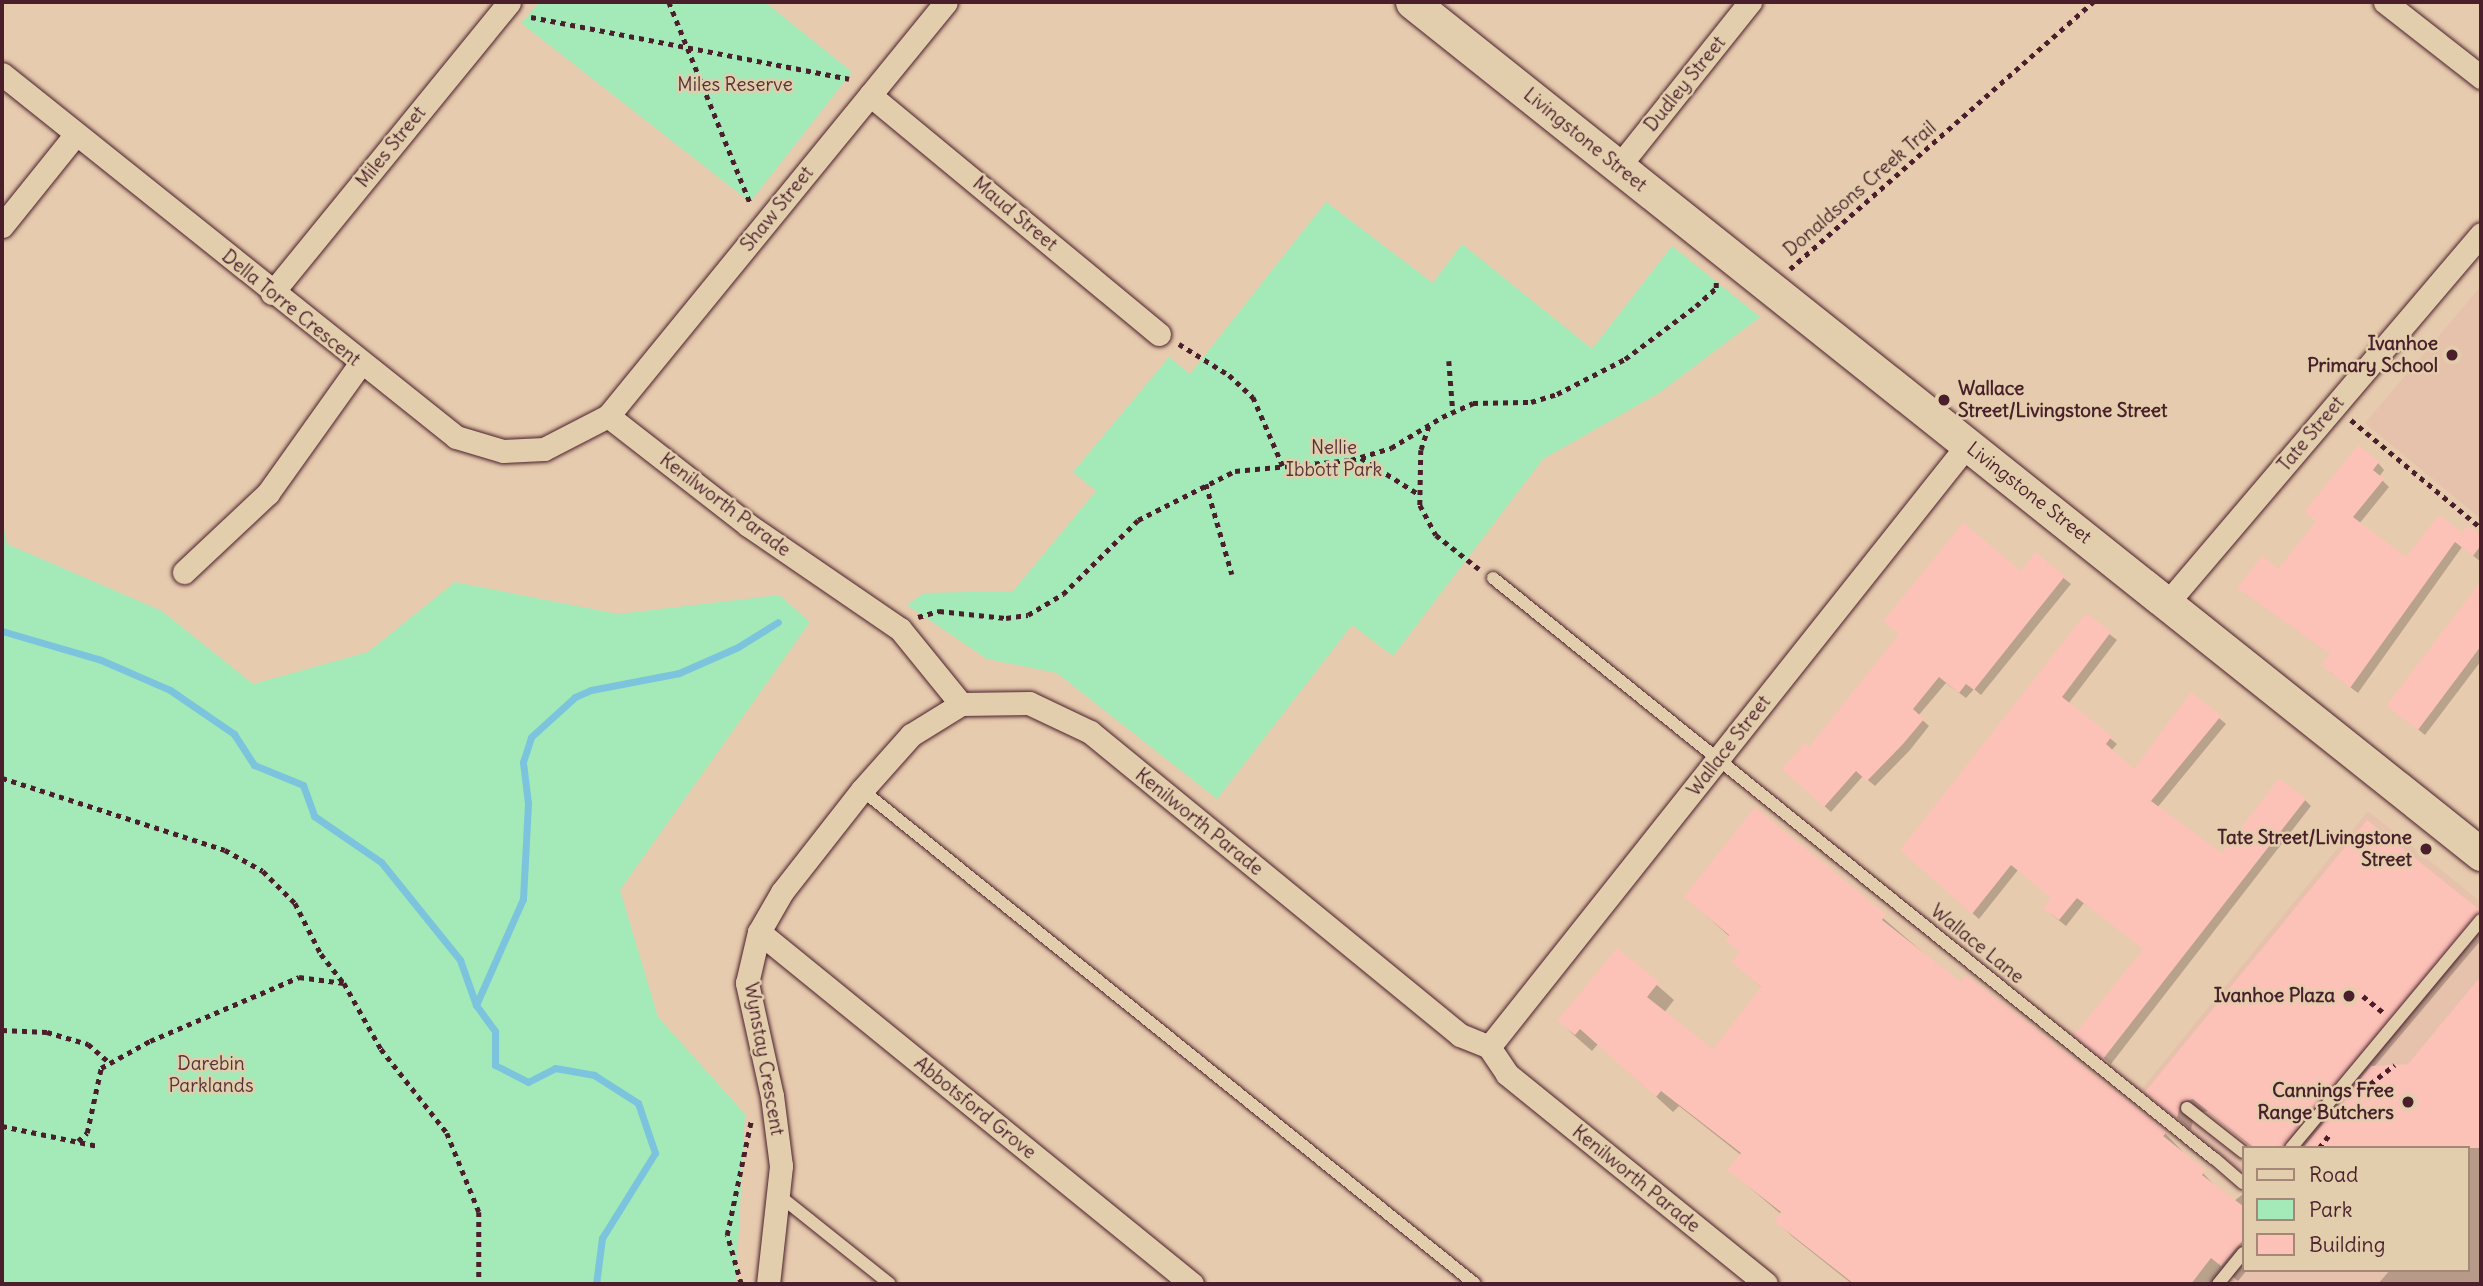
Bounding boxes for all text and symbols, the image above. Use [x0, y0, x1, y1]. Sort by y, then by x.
street label: Dudley Street [1640, 32, 1730, 136]
park label: Miles Reserve [677, 74, 793, 96]
street label: Livingstone Street [1519, 83, 1651, 197]
street label: Miles Street [351, 102, 431, 192]
street label: Donaldsons Creek Trail [1779, 117, 1941, 261]
street label: Shaw Street [736, 162, 818, 256]
street label: Maud Street [968, 172, 1062, 256]
street label: Della Torre Crescent [217, 245, 365, 371]
place label: Ivanhoe Primary School [2307, 333, 2438, 377]
marker: Ivanhoe Primary School [2444, 347, 2460, 363]
place label: Wallace Street/Livingstone Street [1958, 378, 2167, 422]
marker: Wallace Street/Livingstone Street [1936, 392, 1952, 408]
street label: Tate Street [2273, 392, 2349, 476]
park label: Nellie Ibbott Park [1286, 437, 1382, 481]
street label: Livingstone Street [1962, 437, 2096, 549]
street label: Kenilworth Parade [655, 448, 795, 562]
street label: Wallace Street [1683, 691, 1775, 801]
street label: Kenilworth Parade [1131, 764, 1267, 880]
place label: Tate Street/Livingstone Street [2217, 827, 2412, 871]
marker: Tate Street/Livingstone Street [2418, 841, 2434, 857]
street label: Wallace Lane [1926, 900, 2028, 988]
street label: Wynstay Crescent [739, 981, 789, 1137]
place label: Ivanhoe Plaza [2214, 985, 2335, 1007]
marker: Ivanhoe Plaza [2341, 988, 2357, 1004]
street label: Abbotsford Grove [910, 1052, 1040, 1164]
park label: Darebin Parklands [168, 1053, 254, 1097]
place label: Cannings Free Range Butchers [2258, 1080, 2394, 1124]
marker: Cannings Free Range Butchers [2400, 1094, 2416, 1110]
street label: Kenilworth Parade [1568, 1121, 1704, 1237]
legend [2242, 1146, 2469, 1272]
text: Road [2309, 1161, 2358, 1188]
text: Park [2309, 1196, 2352, 1223]
text: Building [2309, 1231, 2385, 1258]

